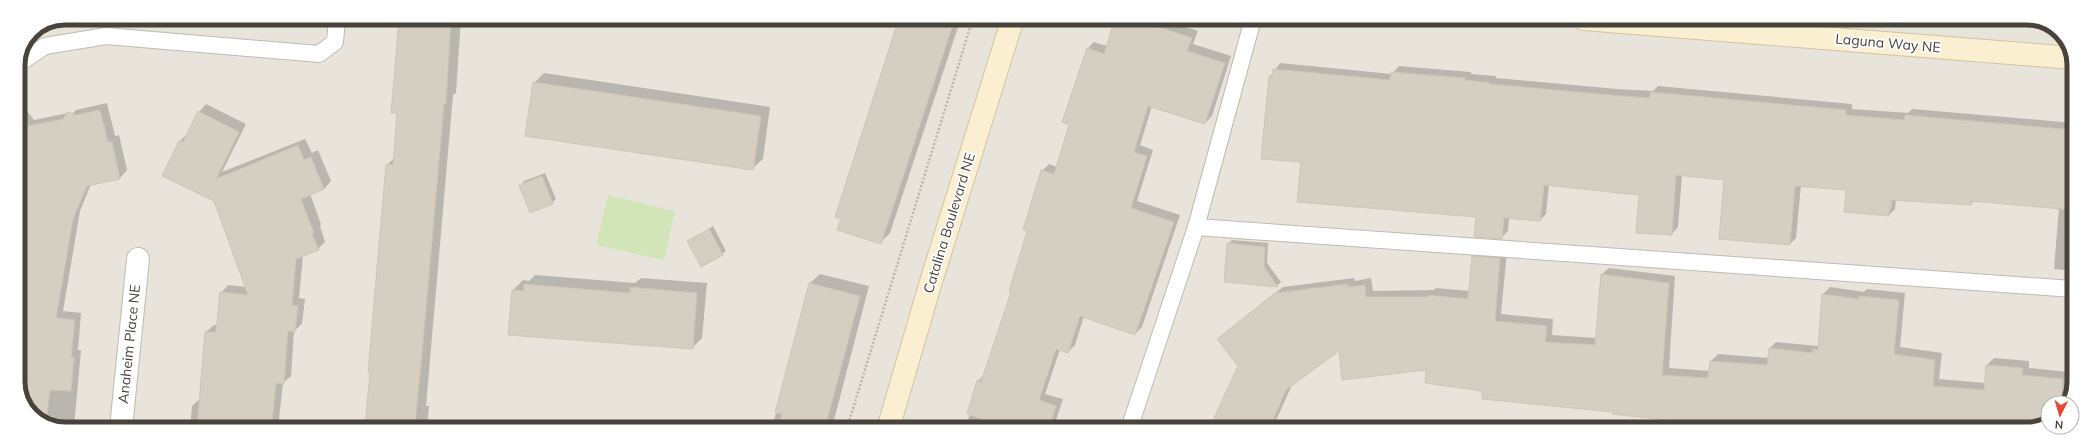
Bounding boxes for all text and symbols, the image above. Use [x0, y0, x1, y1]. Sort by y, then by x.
street label: Laguna Way NE [1835, 29, 1941, 57]
street label: Catalina Boulevard NE [919, 151, 979, 295]
street label: Anaheim Place NE [114, 284, 144, 404]
north arrow [2040, 395, 2080, 435]
text: N [2054, 418, 2064, 432]

